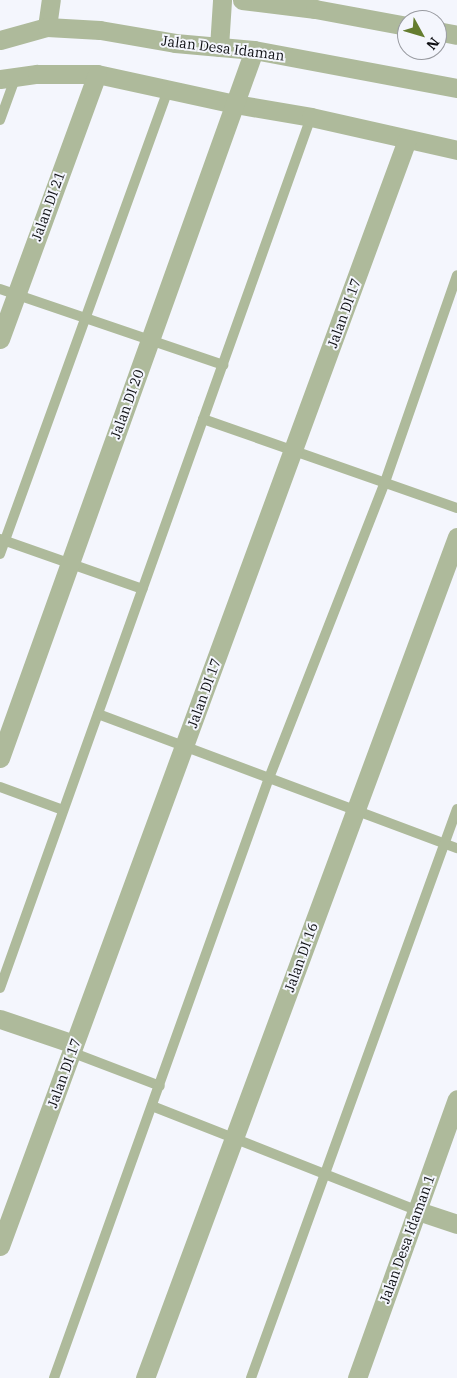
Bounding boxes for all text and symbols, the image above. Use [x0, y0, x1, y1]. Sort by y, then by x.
north arrow [397, 10, 447, 60]
street label: Jalan Desa Idaman [160, 32, 286, 64]
text: N [422, 34, 443, 54]
street label: Jalan DI 21 [28, 169, 68, 243]
street label: Jalan DI 17 [324, 276, 364, 350]
street label: Jalan DI 20 [107, 367, 147, 441]
street label: Jalan DI 17 [184, 656, 224, 730]
street label: Jalan DI 16 [281, 920, 321, 994]
street label: Jalan DI 17 [44, 1036, 84, 1110]
street label: Jalan Desa Idaman 1 [376, 1172, 438, 1306]

